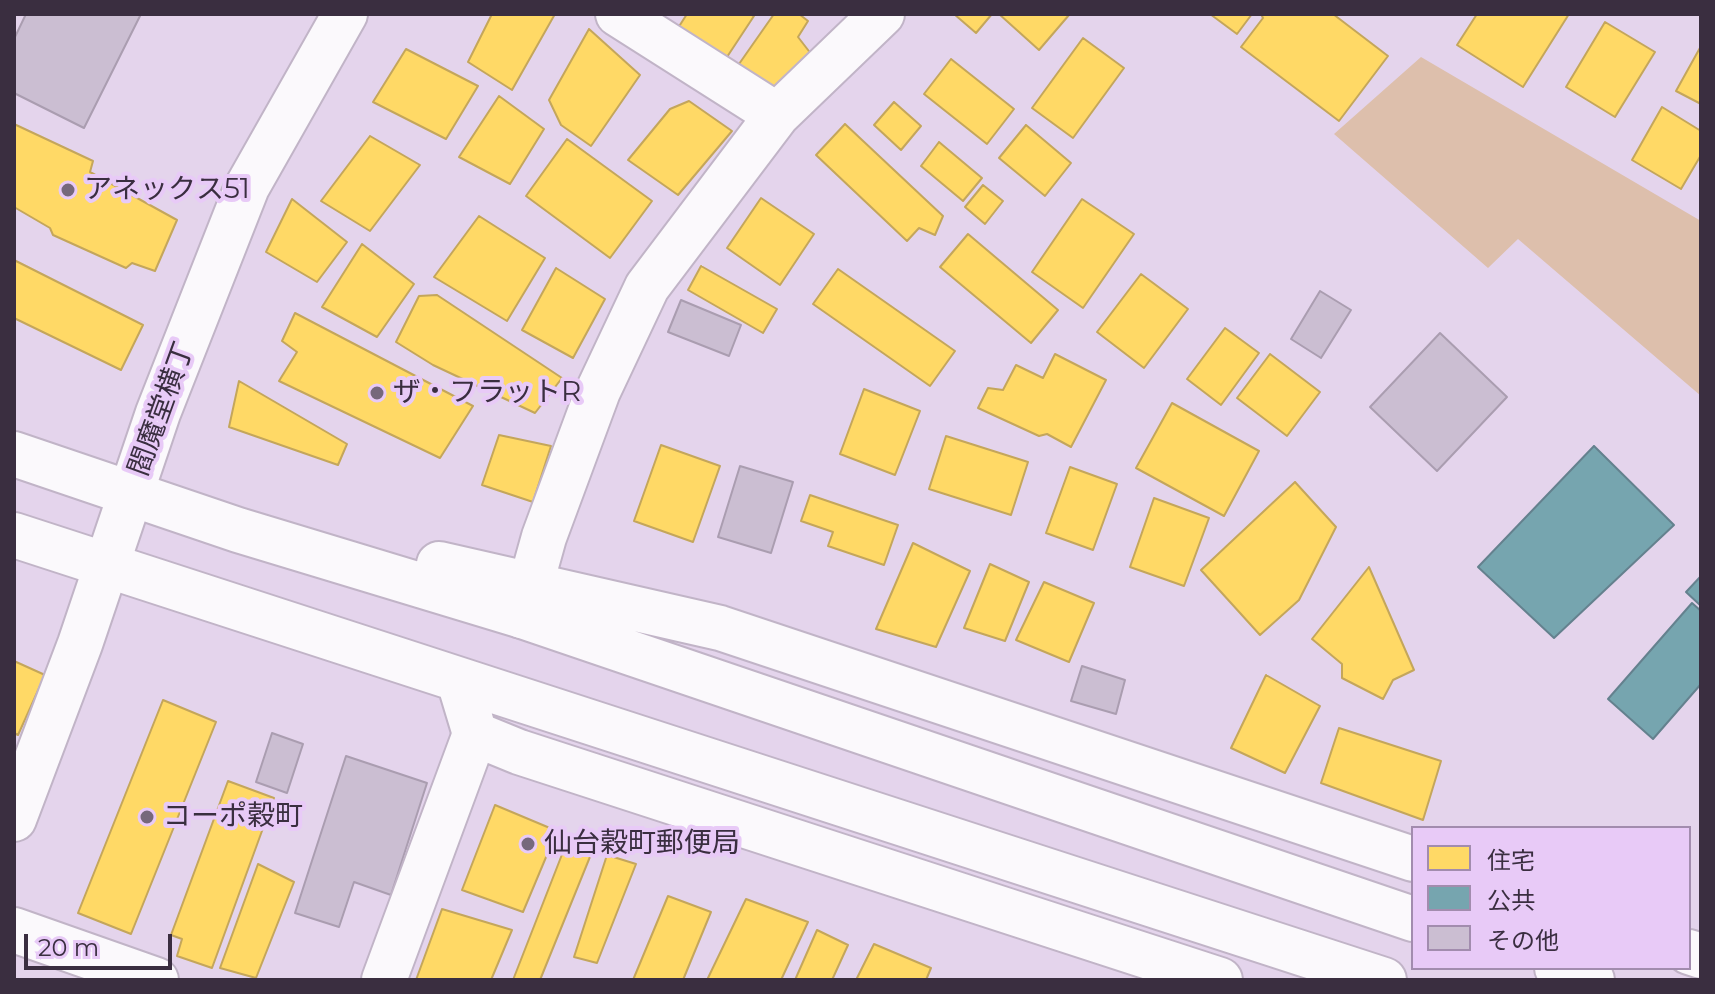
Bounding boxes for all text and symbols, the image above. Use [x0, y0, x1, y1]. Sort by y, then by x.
place label: アネックス51 [84, 173, 250, 207]
marker: アネックス51 [59, 181, 77, 199]
street label: 閻魔堂横丁 [122, 337, 202, 481]
place label: ザ・フラットR [393, 376, 581, 410]
marker: ザ・フラットR [368, 384, 386, 402]
place label: コーポ穀町 [163, 800, 303, 834]
marker: コーポ穀町 [138, 808, 156, 826]
legend [1411, 826, 1691, 970]
place label: 仙台穀町郵便局 [544, 827, 740, 861]
marker: 仙台穀町郵便局 [519, 835, 537, 853]
text: 住宅 [1487, 846, 1535, 875]
text: 公共 [1487, 886, 1535, 915]
scale bar [28, 918, 176, 968]
text: その他 [1487, 926, 1559, 955]
text: 20 m [38, 933, 99, 962]

